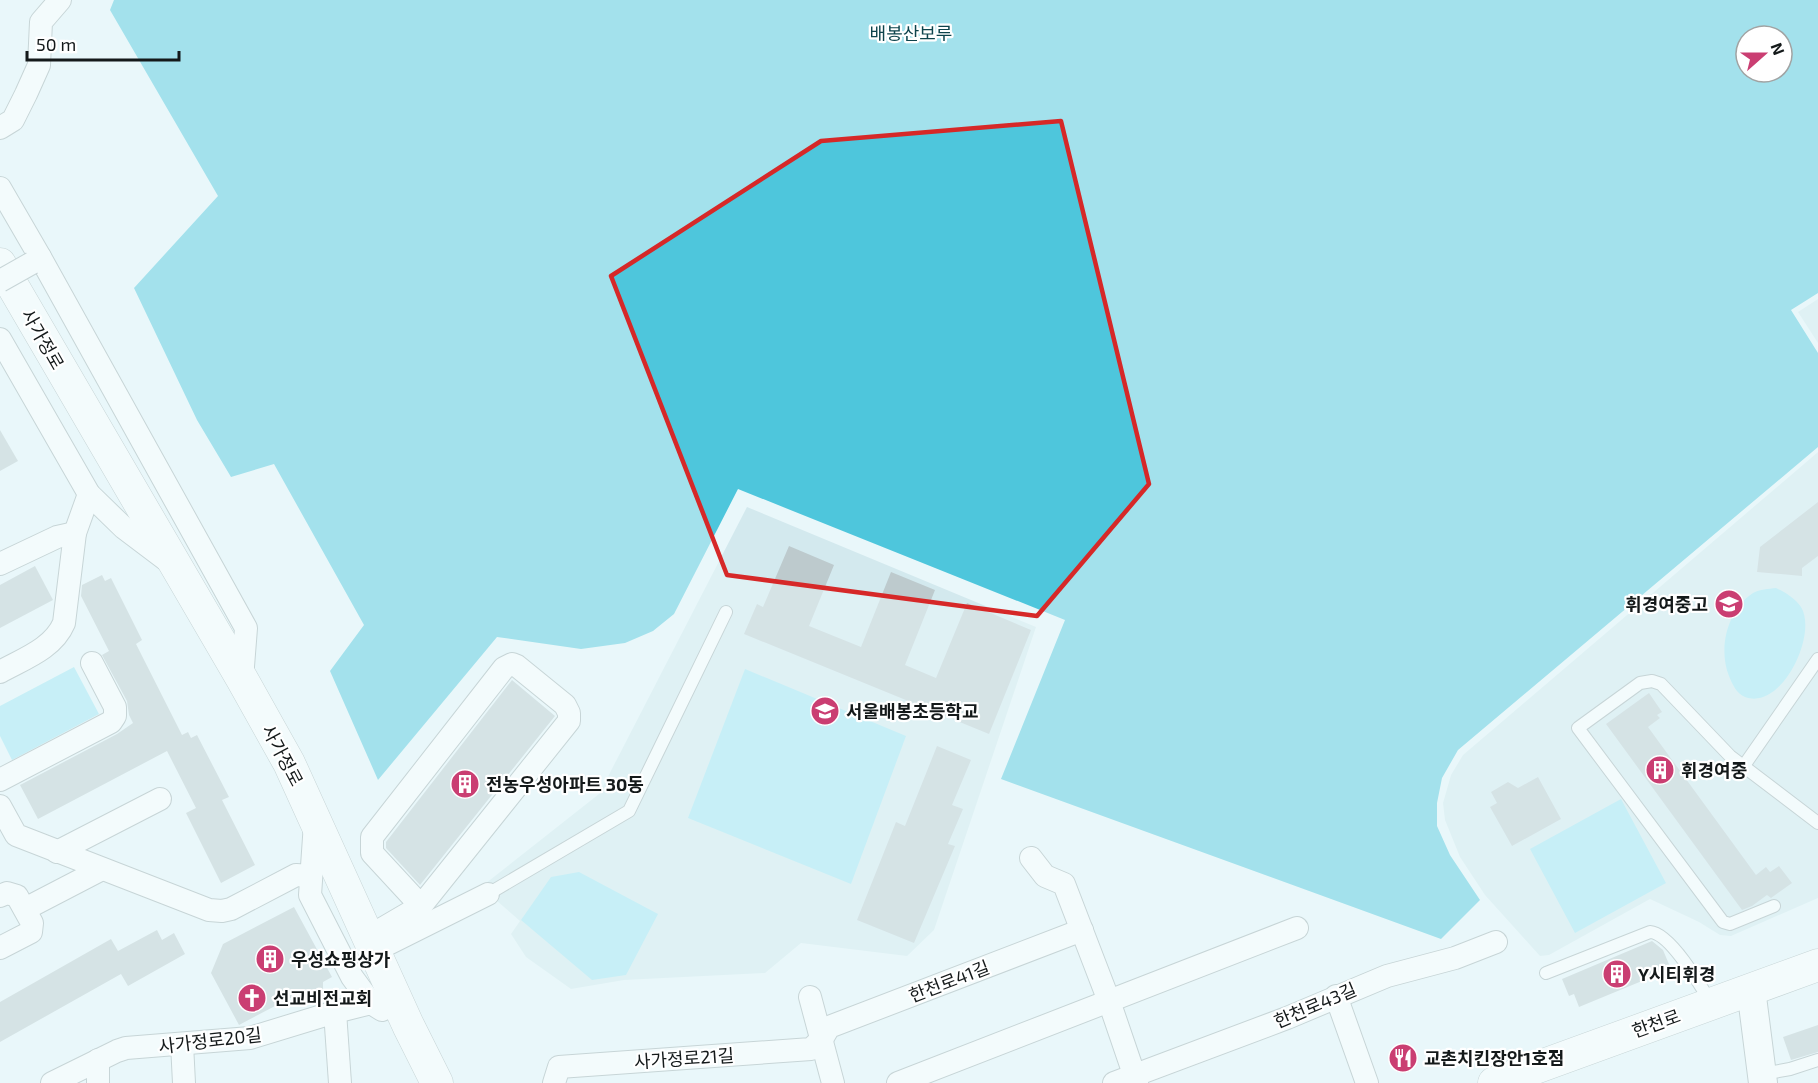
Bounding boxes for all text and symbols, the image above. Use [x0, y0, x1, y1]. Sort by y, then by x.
park label: 배봉산보루 [870, 22, 952, 44]
scale bar [27, 24, 178, 62]
north arrow [1734, 24, 1794, 84]
text: 50 m [36, 33, 76, 55]
text: N [1768, 40, 1789, 57]
street label: 사가정로 [17, 305, 69, 373]
school or university icon: 휘경여중고 [1713, 588, 1745, 620]
place label: 휘경여중고 [1625, 593, 1708, 615]
school or university icon: 서울배봉초등학교 [809, 695, 841, 727]
place label: 서울배봉초등학교 [846, 700, 978, 722]
street label: 사가정로 [258, 721, 308, 789]
building icon: 휘경여중 [1644, 754, 1676, 786]
place label: 휘경여중 [1681, 759, 1747, 781]
building icon: 전농우성아파트 30동 [449, 768, 481, 800]
place label: 전농우성아파트 30동 [486, 773, 644, 795]
building icon: 우성쇼핑상가 [254, 943, 286, 975]
place label: 우성쇼핑상가 [291, 948, 391, 970]
street label: 한천로41길 [906, 956, 992, 1006]
building icon: Y시티휘경 [1601, 958, 1633, 990]
place label: Y시티휘경 [1638, 963, 1715, 985]
street label: 한천로43길 [1271, 978, 1359, 1032]
church icon: 선교비전교회 [236, 982, 268, 1014]
place label: 선교비전교회 [273, 987, 372, 1009]
street label: 한천로 [1629, 1004, 1683, 1042]
street label: 사가정로20길 [157, 1023, 263, 1057]
restaurant icon: 교촌치킨장안1호점 [1387, 1042, 1419, 1074]
street label: 사가정로21길 [633, 1044, 735, 1072]
place label: 교촌치킨장안1호점 [1424, 1047, 1564, 1069]

